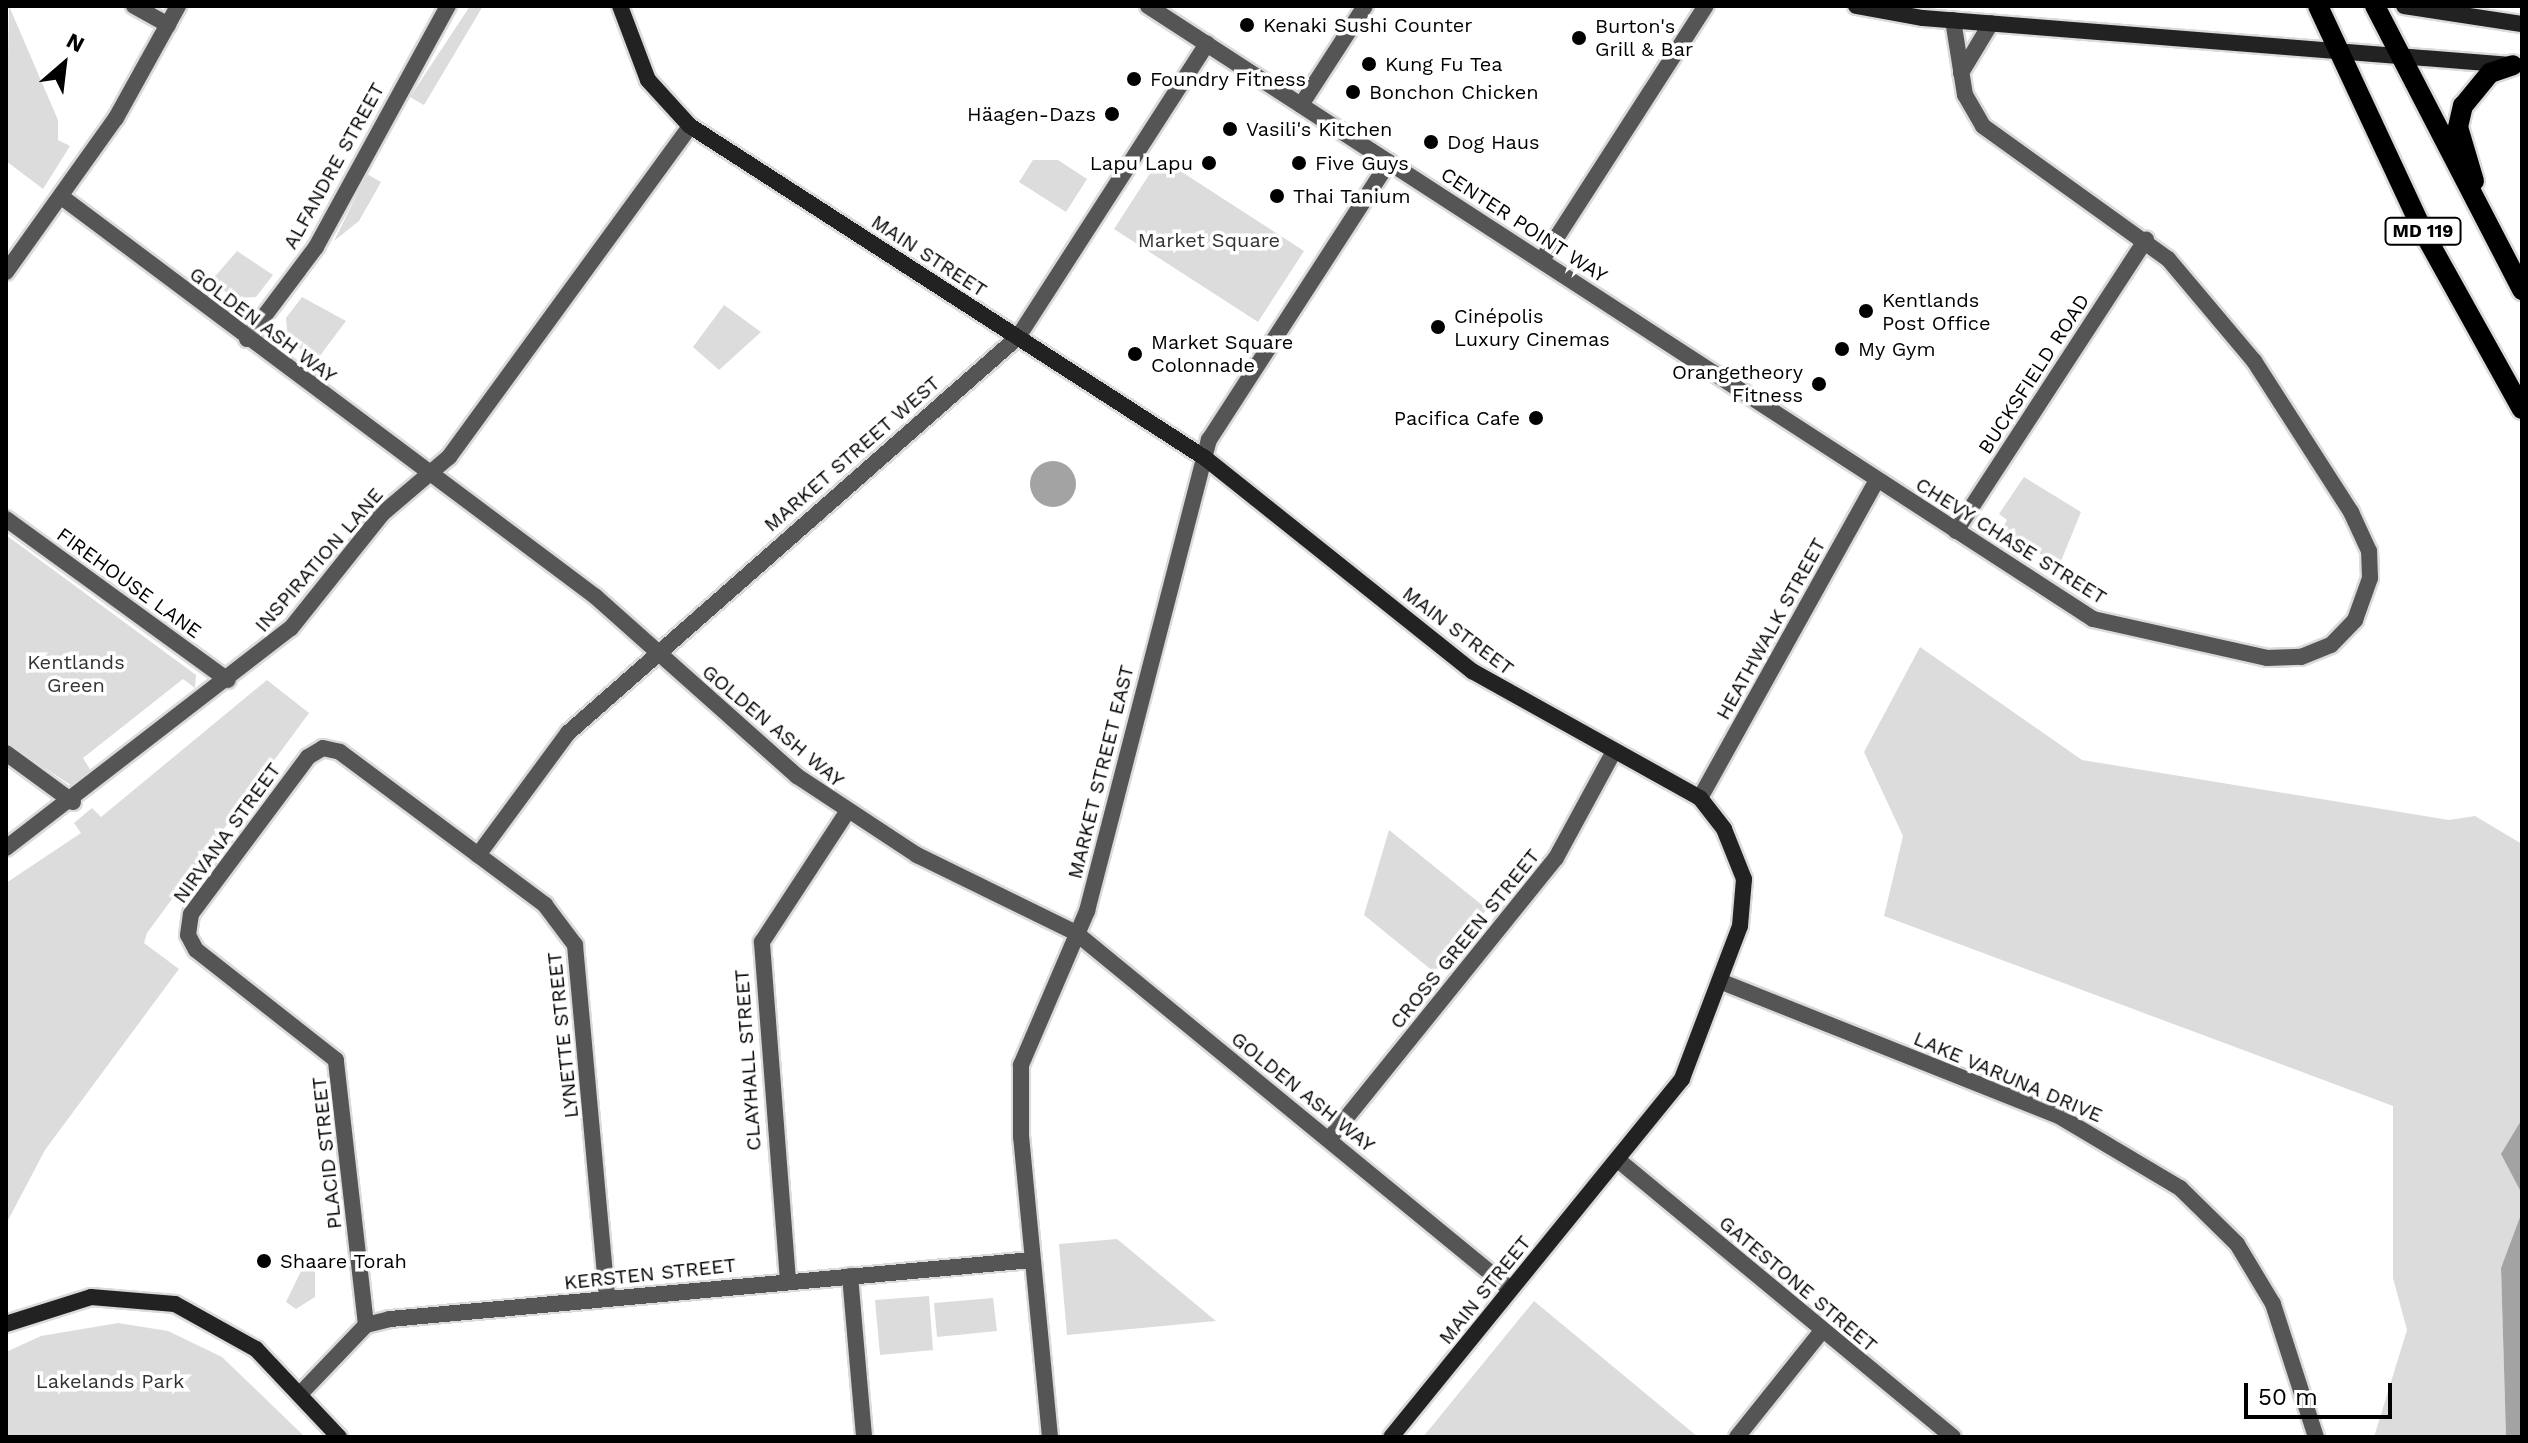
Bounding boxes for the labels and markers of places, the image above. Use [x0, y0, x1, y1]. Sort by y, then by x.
place label: Kenaki Sushi Counter [1263, 13, 1472, 37]
place label: Burton's Grill & Bar [1595, 14, 1694, 61]
marker: Kenaki Sushi Counter [1238, 16, 1256, 34]
marker: Burton's Grill & Bar [1570, 29, 1588, 47]
place label: Kung Fu Tea [1385, 52, 1503, 76]
marker: Kung Fu Tea [1360, 55, 1378, 73]
place label: Foundry Fitness [1150, 67, 1307, 91]
marker: Foundry Fitness [1125, 70, 1143, 88]
place label: Bonchon Chicken [1369, 80, 1539, 104]
marker: Bonchon Chicken [1344, 83, 1362, 101]
place label: Häagen-Dazs [967, 102, 1096, 126]
marker: Häagen-Dazs [1103, 105, 1121, 123]
place label: Vasili's Kitchen [1246, 117, 1392, 141]
marker: Vasili's Kitchen [1221, 120, 1239, 138]
place label: Dog Haus [1447, 130, 1540, 154]
marker: Dog Haus [1422, 133, 1440, 151]
place label: Lapu Lapu [1090, 151, 1193, 175]
place label: Five Guys [1315, 151, 1409, 175]
marker: Lapu Lapu [1200, 154, 1218, 172]
marker: Five Guys [1290, 154, 1308, 172]
place label: Thai Tanium [1293, 184, 1411, 208]
marker: Thai Tanium [1268, 187, 1286, 205]
place label: Kentlands Post Office [1882, 288, 1990, 335]
marker: Kentlands Post Office [1857, 302, 1875, 320]
place label: Cinépolis Luxury Cinemas [1454, 304, 1610, 351]
marker: Cinépolis Luxury Cinemas [1429, 318, 1447, 336]
place label: Market Square Colonnade [1151, 330, 1293, 377]
place label: My Gym [1858, 337, 1936, 361]
marker: My Gym [1833, 340, 1851, 358]
marker: Market Square Colonnade [1126, 345, 1144, 363]
place label: Orangetheory Fitness [1672, 360, 1803, 407]
marker: Orangetheory Fitness [1810, 375, 1828, 393]
place label: Pacifica Cafe [1393, 406, 1520, 430]
marker: Pacifica Cafe [1527, 409, 1545, 427]
place label: Shaare Torah [280, 1249, 407, 1273]
marker: Shaare Torah [255, 1252, 273, 1270]

